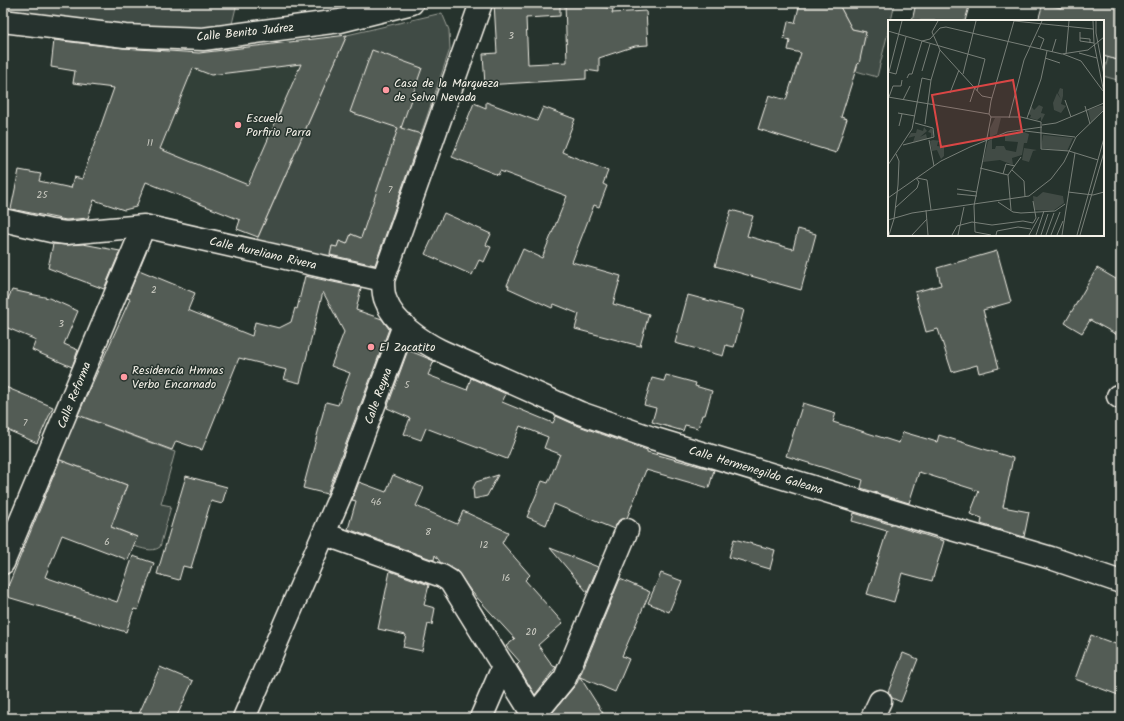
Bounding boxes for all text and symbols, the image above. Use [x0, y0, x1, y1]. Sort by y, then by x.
street label: Calle Benito Juárez [195, 18, 295, 47]
inset map [888, 20, 1104, 236]
house number: 3 [508, 28, 514, 44]
place label: Casa de la Marqueza de Selva Nevada [394, 74, 499, 107]
marker: Casa de la Marqueza de Selva Nevada [381, 85, 391, 95]
place label: Escuela Porfirio Parra [246, 109, 311, 142]
marker: Escuela Porfirio Parra [233, 120, 243, 130]
house number: 11 [147, 135, 153, 151]
house number: 7 [388, 182, 393, 198]
house number: 25 [36, 187, 48, 203]
street label: Calle Aureliano Rivera [207, 232, 319, 275]
house number: 2 [151, 282, 157, 298]
house number: 3 [58, 316, 64, 332]
place label: El Zacatito [379, 338, 435, 357]
marker: El Zacatito [366, 342, 376, 352]
street label: Calle Reforma [52, 359, 97, 431]
place label: Residencia Hmnas Verbo Encarnado [132, 361, 224, 394]
street label: Calle Reyna [359, 365, 398, 427]
marker: Residencia Hmnas Verbo Encarnado [119, 372, 129, 382]
house number: 5 [404, 377, 410, 393]
house number: 7 [23, 415, 28, 431]
street label: Calle Hermenegildo Galeana [686, 441, 826, 500]
house number: 46 [370, 494, 382, 510]
house number: 8 [425, 524, 432, 540]
house number: 6 [104, 534, 110, 550]
house number: 12 [480, 537, 489, 553]
house number: 16 [502, 570, 510, 586]
house number: 20 [526, 624, 536, 640]

